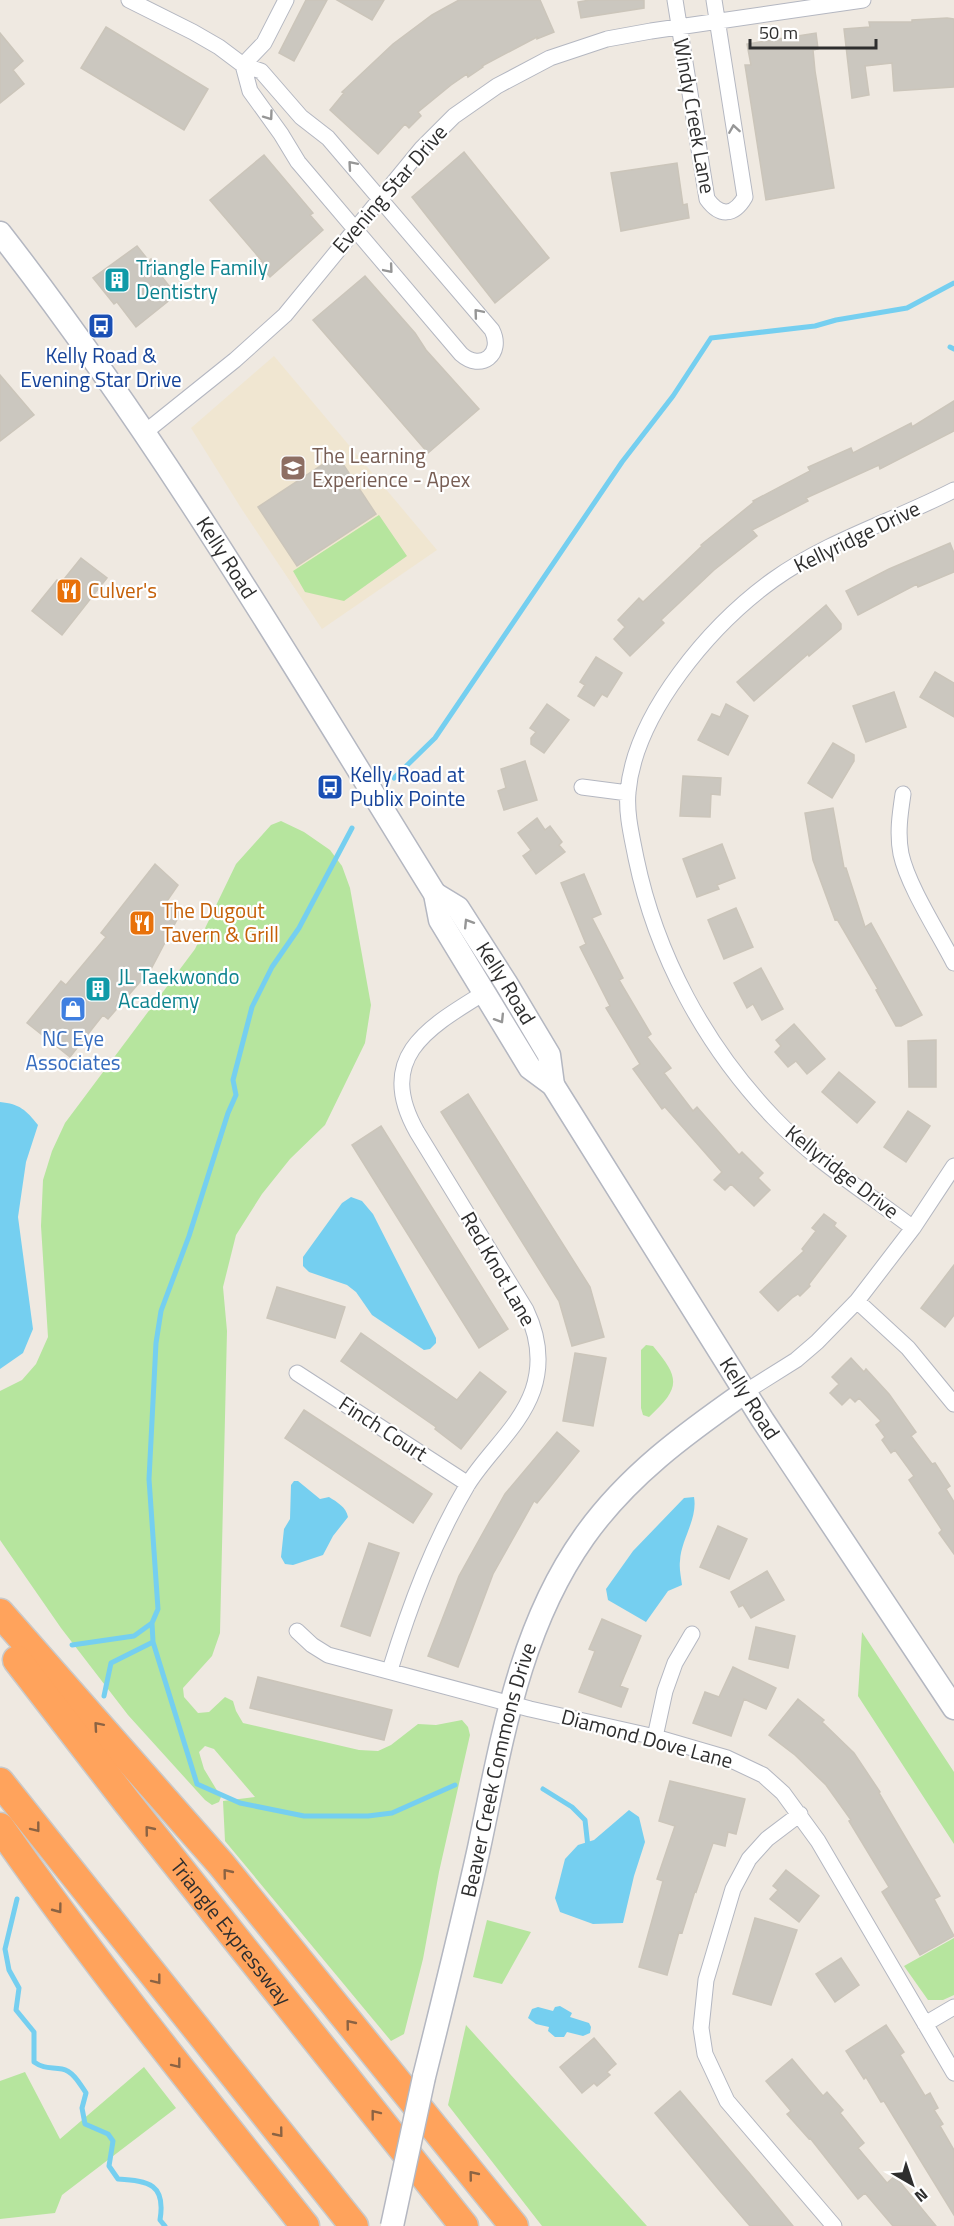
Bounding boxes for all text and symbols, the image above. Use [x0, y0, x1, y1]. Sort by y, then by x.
scale bar [750, 12, 876, 50]
text: 50 m [759, 19, 798, 46]
street label: Windy Creek Lane [666, 36, 724, 196]
one-way arrow [261, 110, 272, 121]
street label: Evening Star Drive [324, 117, 454, 260]
one-way arrow [728, 124, 741, 134]
one-way arrow [348, 161, 359, 172]
place label: Triangle Family Dentistry [136, 251, 268, 307]
one-way arrow [382, 262, 393, 273]
building icon: Triangle Family Dentistry [102, 265, 132, 295]
one-way arrow [474, 309, 485, 320]
bus stop icon: Kelly Road & Evening Star Drive [86, 311, 116, 341]
place label: Kelly Road & Evening Star Drive [20, 339, 182, 395]
place label: The Learning Experience - Apex [312, 439, 471, 495]
school or university icon: The Learning Experience - Apex [278, 453, 308, 483]
street label: Kellyridge Drive [788, 492, 925, 581]
street label: Kelly Road [189, 510, 265, 605]
place label: Culver's [88, 574, 157, 606]
restaurant icon: Culver's [54, 576, 84, 606]
place label: Kelly Road at Publix Pointe [350, 758, 465, 814]
bus stop icon: Kelly Road at Publix Pointe [315, 772, 345, 802]
place label: The Dugout Tavern & Grill [162, 894, 279, 950]
restaurant icon: The Dugout Tavern & Grill [127, 908, 157, 938]
one-way arrow [464, 919, 475, 930]
street label: Kelly Road [469, 935, 544, 1030]
place label: JL Taekwondo Academy [118, 960, 240, 1016]
building icon: JL Taekwondo Academy [83, 974, 113, 1004]
shop icon: NC Eye Associates [58, 994, 88, 1024]
one-way arrow [493, 1013, 505, 1023]
place label: NC Eye Associates [25, 1022, 121, 1078]
street label: Kellyridge Drive [779, 1116, 906, 1226]
street label: Red Knot Lane [453, 1205, 545, 1332]
street label: Kelly Road [712, 1351, 788, 1446]
street label: Finch Court [333, 1387, 435, 1469]
street label: Beaver Creek Commons Drive [451, 1638, 544, 1900]
street label: Diamond Dove Lane [558, 1700, 737, 1776]
one-way arrow [94, 1722, 105, 1733]
one-way arrow [29, 1821, 40, 1832]
one-way arrow [146, 1826, 157, 1837]
street label: Triangle Expressway [163, 1851, 300, 2012]
one-way arrow [224, 1868, 235, 1879]
one-way arrow [51, 1903, 62, 1914]
one-way arrow [150, 1974, 161, 1985]
one-way arrow [346, 2020, 357, 2031]
one-way arrow [169, 2057, 180, 2068]
one-way arrow [372, 2110, 383, 2121]
one-way arrow [272, 2126, 283, 2137]
north arrow [882, 2154, 942, 2214]
one-way arrow [469, 2171, 480, 2182]
text: N [910, 2183, 933, 2208]

